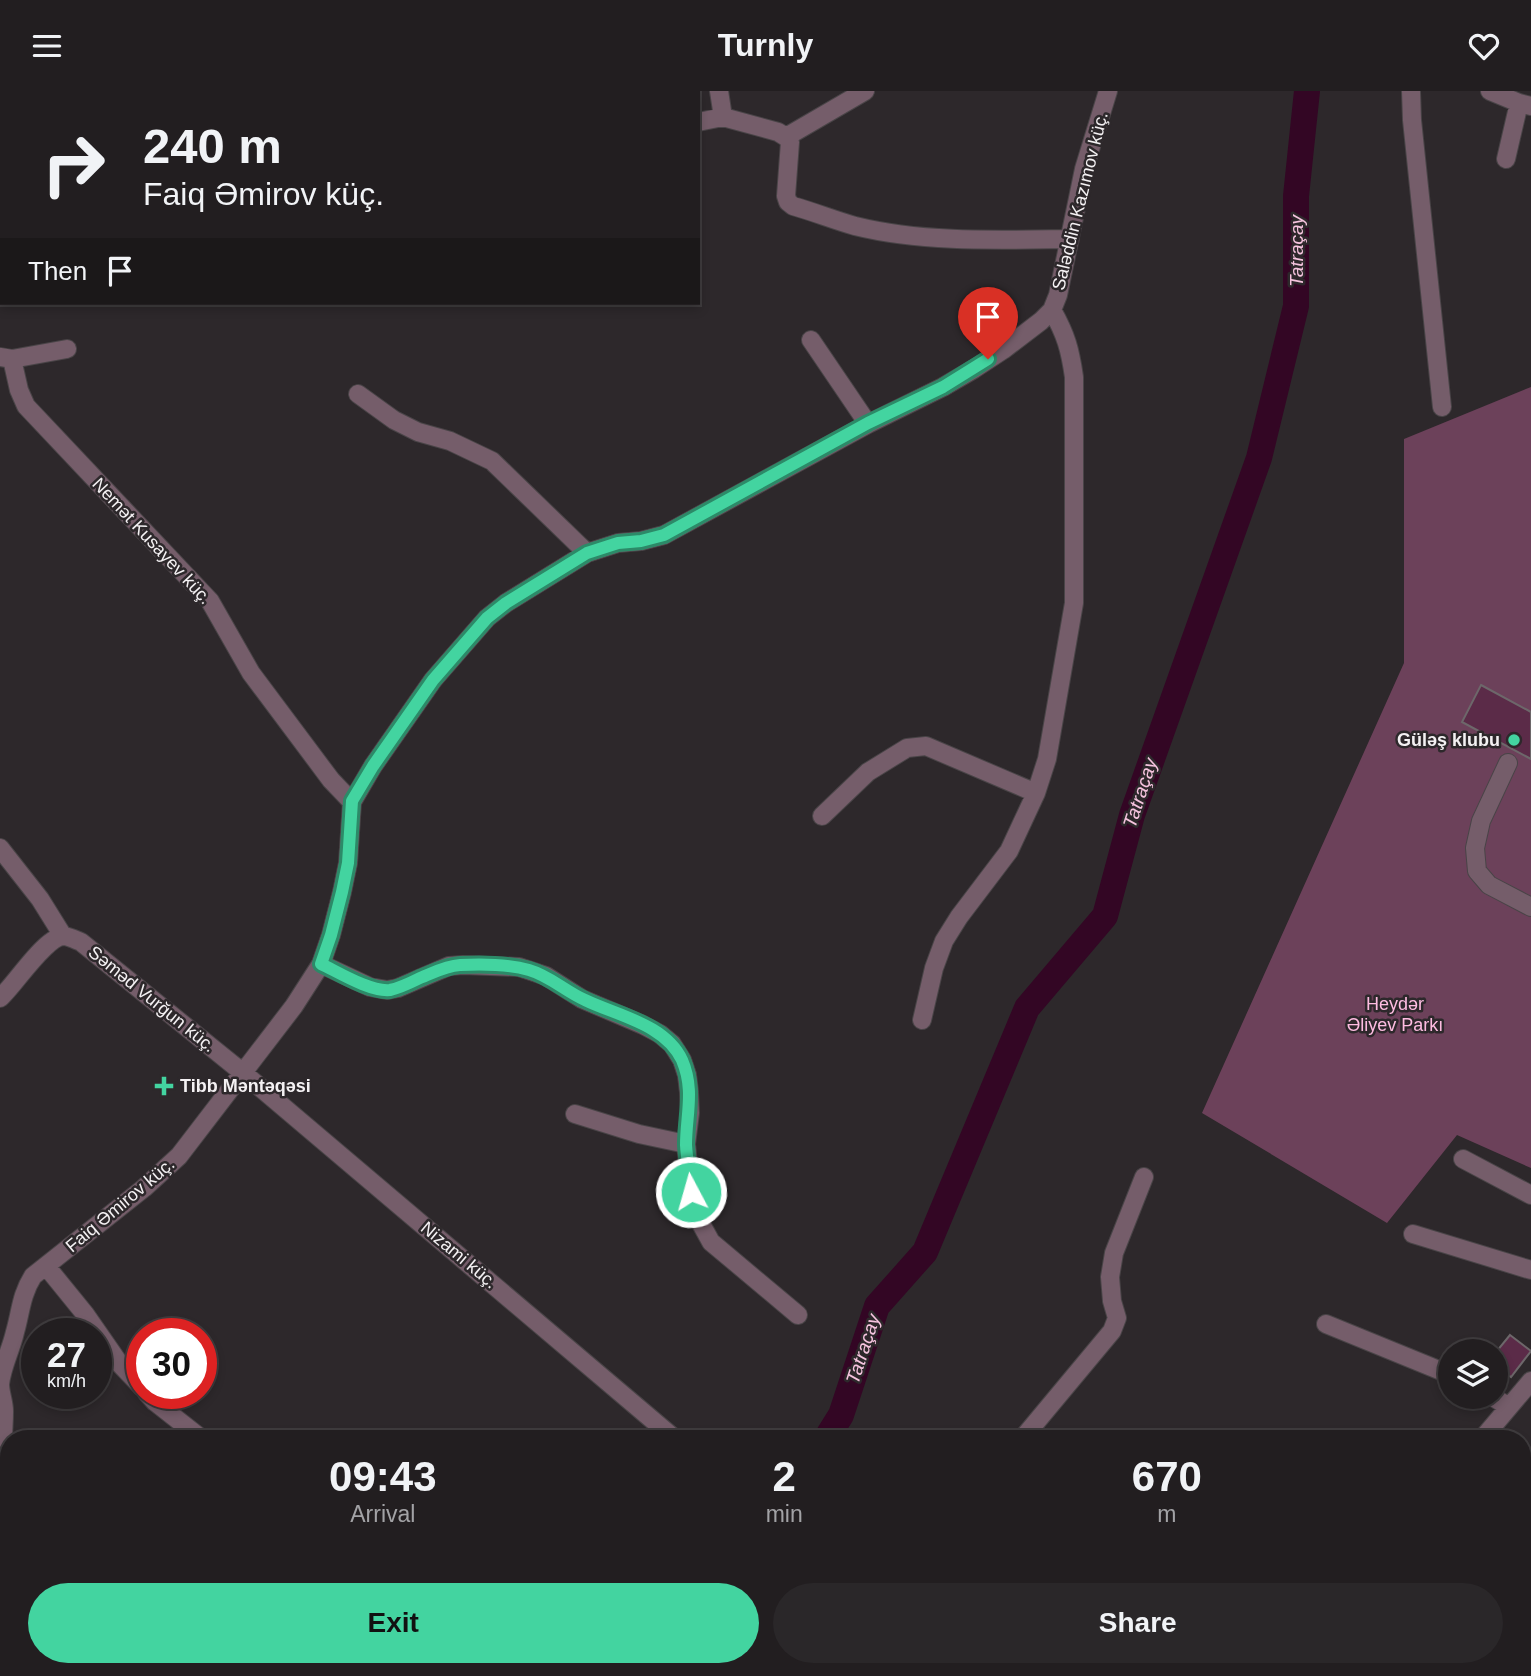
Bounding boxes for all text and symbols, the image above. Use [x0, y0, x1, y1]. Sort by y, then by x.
icon: menu [28, 27, 66, 65]
text: Turnly [718, 27, 813, 63]
icon: heart [1465, 27, 1503, 65]
street label: Saləddin Kazımov küç. [1048, 110, 1112, 292]
icon: right [28, 119, 119, 210]
text: 240 m [143, 119, 282, 173]
text: Faiq Əmirov küç. [143, 176, 384, 212]
water label: Tatraçay [1286, 213, 1307, 287]
icon: arrive [101, 252, 139, 290]
text: Then [28, 256, 87, 286]
pin [958, 287, 1018, 359]
icon: arrive [969, 298, 1007, 336]
street label: Nemət Kusayev küç. [88, 474, 216, 608]
place label: Güləş klubu [1397, 730, 1500, 750]
marker: Güləş klubu [1506, 732, 1522, 748]
water label: Tatraçay [1119, 754, 1162, 831]
street label: Səməd Vurğun küç. [85, 942, 219, 1056]
park label: Heydər Əliyev Parkı [1347, 994, 1443, 1035]
marker: Tibb Məntəqəsi [154, 1076, 174, 1096]
place label: Tibb Məntəqəsi [180, 1076, 311, 1096]
street label: Faiq Əmirov küç. [62, 1154, 178, 1256]
position arrow [654, 1155, 728, 1229]
street label: Nizami küç. [417, 1217, 501, 1293]
water label: Tatraçay [842, 1310, 885, 1387]
speed limit sign: 30 [126, 1318, 217, 1409]
text: 27 [47, 1335, 86, 1374]
map controls [1438, 1339, 1508, 1409]
button: layers [1438, 1339, 1508, 1409]
text: km/h [47, 1371, 86, 1391]
text: 09:43 [329, 1453, 437, 1500]
text: 2 [772, 1453, 796, 1500]
text: 670 [1132, 1453, 1202, 1500]
text: Arrival [350, 1501, 415, 1527]
text: min [766, 1501, 803, 1527]
text: m [1157, 1501, 1176, 1527]
button: Exit [28, 1583, 759, 1663]
button: Share [773, 1583, 1503, 1663]

